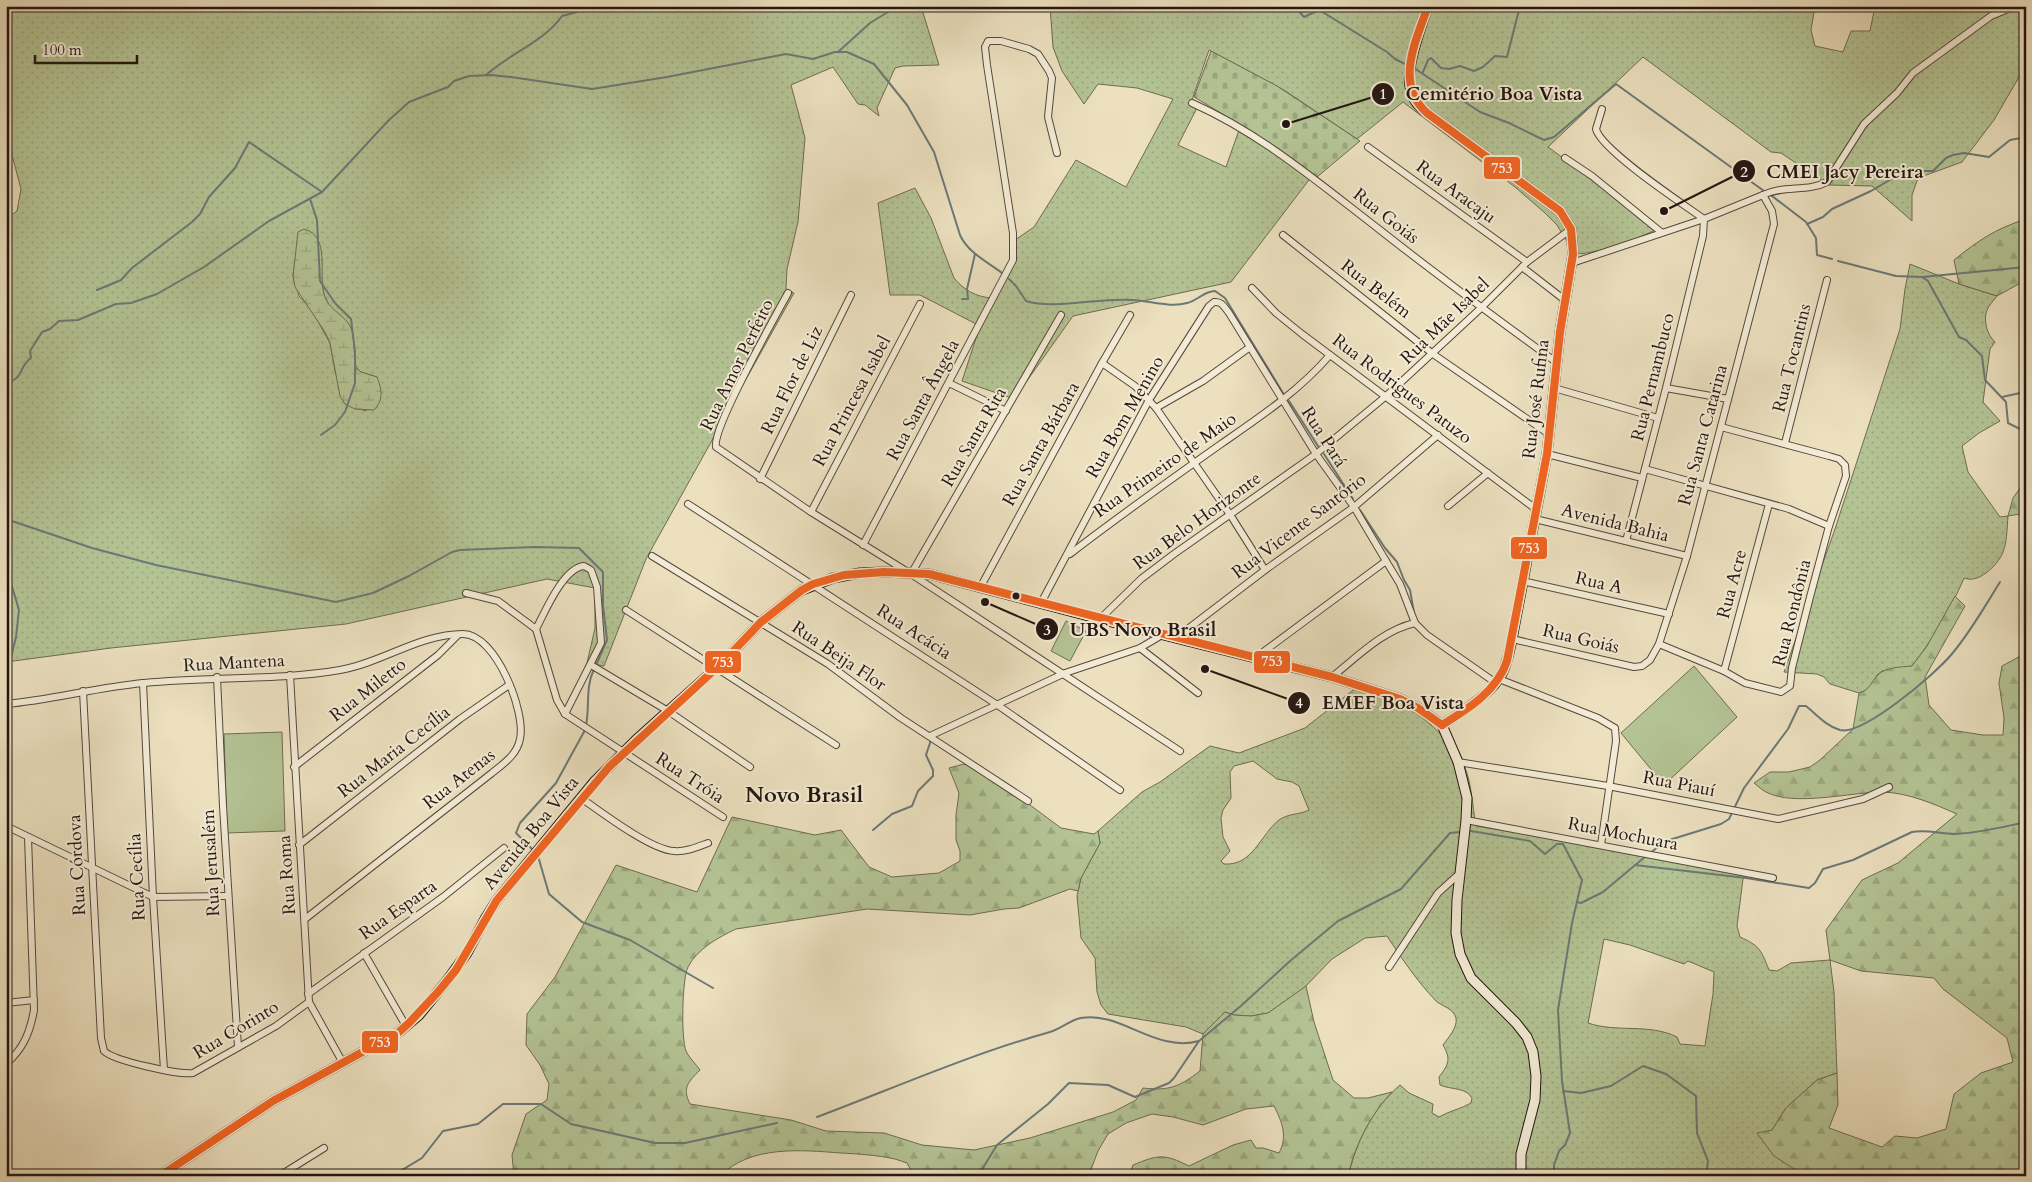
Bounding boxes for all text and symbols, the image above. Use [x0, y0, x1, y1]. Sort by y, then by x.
scale bar [35, 32, 138, 64]
text: 100 m [42, 40, 82, 60]
callout: Cemitério Boa Vista [1370, 77, 1592, 111]
text: Cemitério Boa Vista [1406, 81, 1583, 107]
text: 1 [1379, 84, 1387, 104]
callout: CMEI Jacy Pereira [1731, 154, 1934, 188]
street label: Rua Aracaju [1411, 155, 1501, 230]
line badge: 753 [1483, 156, 1521, 180]
text: 753 [1491, 159, 1513, 178]
text: CMEI Jacy Pereira [1766, 159, 1924, 185]
text: 2 [1740, 162, 1748, 182]
street label: Rua Goiás [1348, 182, 1424, 250]
street label: Rua Belém [1335, 253, 1417, 325]
street label: Rua Mãe Isabel [1395, 272, 1495, 370]
street label: Rua Amor Perfeito [694, 295, 780, 435]
street label: Rua Tocantins [1766, 301, 1818, 415]
street label: Rua Pernambuco [1625, 310, 1681, 444]
street label: Rua Flor de Liz [755, 322, 829, 438]
street label: Rua Rodrigues Patuzo [1327, 328, 1477, 450]
street label: Rua Princesa Isabel [807, 331, 897, 471]
street label: Rua Santa Ângela [881, 335, 966, 465]
street label: Rua José Rufina [1516, 338, 1556, 460]
street label: Rua Bom Menino [1080, 351, 1170, 483]
street label: Rua Santa Catarina [1672, 362, 1734, 508]
street label: Rua Santa Bárbara [996, 377, 1086, 511]
street label: Rua Santa Rita [935, 382, 1013, 491]
street label: Rua Pará [1295, 402, 1353, 472]
street label: Rua Primeiro de Maio [1089, 406, 1242, 524]
street label: Rua Belo Horizonte [1128, 466, 1266, 576]
street label: Rua Vicente Santório [1227, 467, 1372, 585]
street label: Avenida Bahia [1558, 498, 1672, 549]
line badge: 753 [1510, 536, 1548, 560]
text: 753 [1518, 539, 1540, 558]
street label: Rua Acre [1711, 547, 1753, 621]
street label: Rua Rondônia [1767, 557, 1817, 669]
street label: Rua A [1573, 565, 1625, 601]
unlabelled marker [1011, 591, 1021, 601]
street label: Rua Acácia [872, 598, 957, 666]
callout: UBS Novo Brasil [1035, 612, 1226, 646]
street label: Rua Beija Flor [787, 615, 892, 697]
text: UBS Novo Brasil [1070, 617, 1217, 643]
street label: Rua Goiás [1540, 618, 1622, 660]
text: 3 [1043, 620, 1051, 640]
street label: Rua Mantena [183, 648, 286, 678]
line badge: 753 [704, 650, 742, 674]
line badge: 753 [1253, 650, 1291, 674]
street label: Rua Miletto [325, 652, 412, 728]
text: 753 [1261, 652, 1283, 671]
text: 753 [712, 653, 734, 672]
callout: EMEF Boa Vista [1287, 686, 1474, 720]
text: EMEF Boa Vista [1322, 690, 1465, 716]
text: 4 [1295, 693, 1303, 713]
street label: Rua Maria Cecília [332, 700, 456, 804]
street label: Rua Atenas [418, 743, 500, 815]
street label: Rua Tróia [651, 746, 729, 810]
street label: Rua Piauí [1641, 765, 1717, 803]
street label: Avenida Boa Vista [477, 771, 585, 895]
district label: Novo Brasil [745, 780, 864, 810]
street label: Rua Jerusalém [196, 808, 226, 917]
street label: Rua Mochuara [1566, 811, 1680, 857]
street label: Rua Córdova [62, 814, 92, 916]
street label: Rua Cecília [122, 832, 152, 921]
street label: Rua Roma [272, 834, 302, 916]
street label: Rua Esparta [354, 874, 442, 946]
street label: Rua Corinto [189, 994, 284, 1065]
line badge: 753 [361, 1030, 399, 1054]
text: 753 [369, 1033, 391, 1052]

